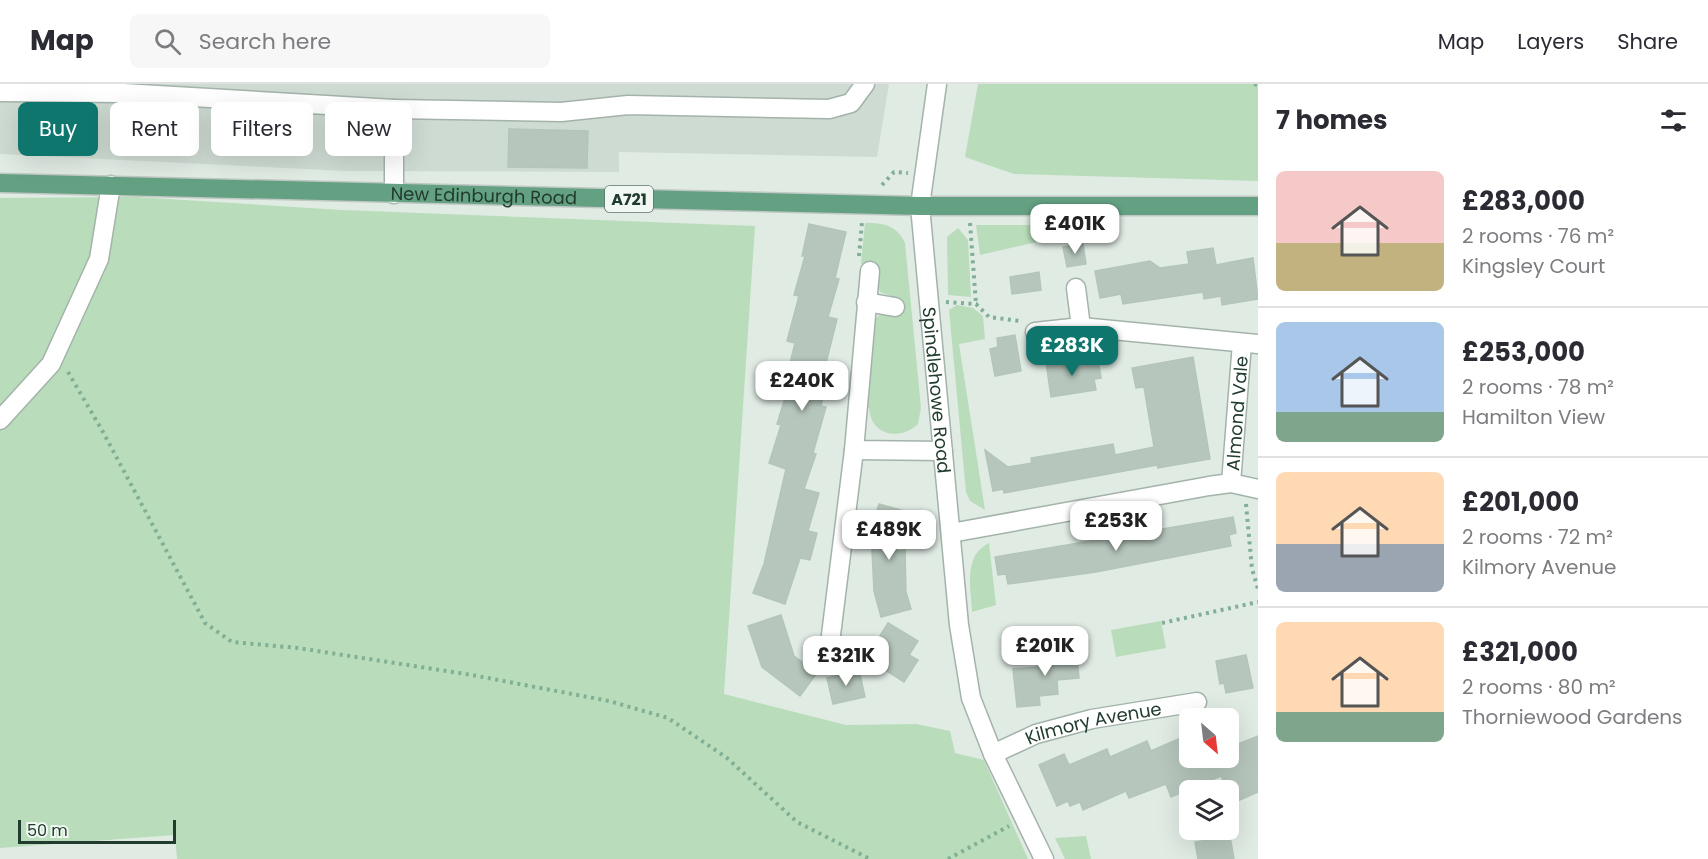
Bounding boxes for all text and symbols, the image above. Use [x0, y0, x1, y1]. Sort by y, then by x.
search box [130, 14, 550, 68]
text: Map [30, 21, 94, 60]
icon: search [151, 25, 184, 58]
text: Search here [199, 26, 331, 57]
text: Map [1438, 27, 1484, 56]
text: Layers [1517, 27, 1584, 56]
text: Share [1617, 27, 1678, 56]
chip: Buy [18, 102, 98, 156]
chip: Rent [110, 102, 199, 156]
chip: Filters [211, 102, 313, 156]
chip: New [325, 102, 412, 156]
text: 7 homes [1276, 102, 1388, 138]
icon: filters [1657, 104, 1690, 137]
street label: New Edinburgh Road [390, 180, 577, 210]
text: £283,000 [1462, 183, 1585, 219]
road number: A721 [605, 186, 653, 212]
icon: home [1324, 195, 1396, 267]
pin: £401K [1033, 204, 1117, 255]
text: £401K [1044, 209, 1106, 237]
text: 2 rooms · 76 m² [1462, 222, 1614, 250]
text: Kingsley Court [1462, 252, 1605, 280]
street label: Spindlehowe Road [917, 306, 957, 474]
pin: £283K [1030, 326, 1114, 377]
text: £283K [1040, 331, 1104, 359]
text: £253,000 [1462, 334, 1585, 370]
icon: home [1324, 346, 1396, 418]
street label: Almond Vale [1220, 355, 1253, 472]
pin: £240K [760, 361, 844, 412]
text: £240K [769, 366, 835, 394]
text: 2 rooms · 78 m² [1462, 373, 1614, 401]
text: Hamilton View [1462, 403, 1605, 431]
text: £201,000 [1462, 484, 1579, 520]
icon: home [1324, 496, 1396, 568]
pin: £253K [1074, 501, 1158, 552]
text: £253K [1084, 506, 1148, 534]
pin: £489K [847, 510, 931, 561]
text: £489K [856, 515, 922, 543]
text: 2 rooms · 72 m² [1462, 523, 1613, 551]
text: Kilmory Avenue [1462, 553, 1616, 581]
pin: £201K [1003, 626, 1087, 677]
text: £201K [1015, 631, 1075, 659]
text: £321,000 [1462, 634, 1578, 670]
pin: £321K [804, 636, 888, 687]
text: £321K [817, 641, 875, 669]
icon: home [1324, 646, 1396, 718]
text: 2 rooms · 80 m² [1462, 673, 1616, 701]
street label: Kilmory Avenue [1021, 695, 1163, 750]
text: Thorniewood Gardens [1462, 703, 1683, 731]
north arrow [1179, 708, 1239, 768]
map controls [1179, 708, 1239, 840]
button: layers [1179, 780, 1239, 840]
scale bar [18, 817, 176, 844]
text: 50 m [27, 819, 68, 842]

